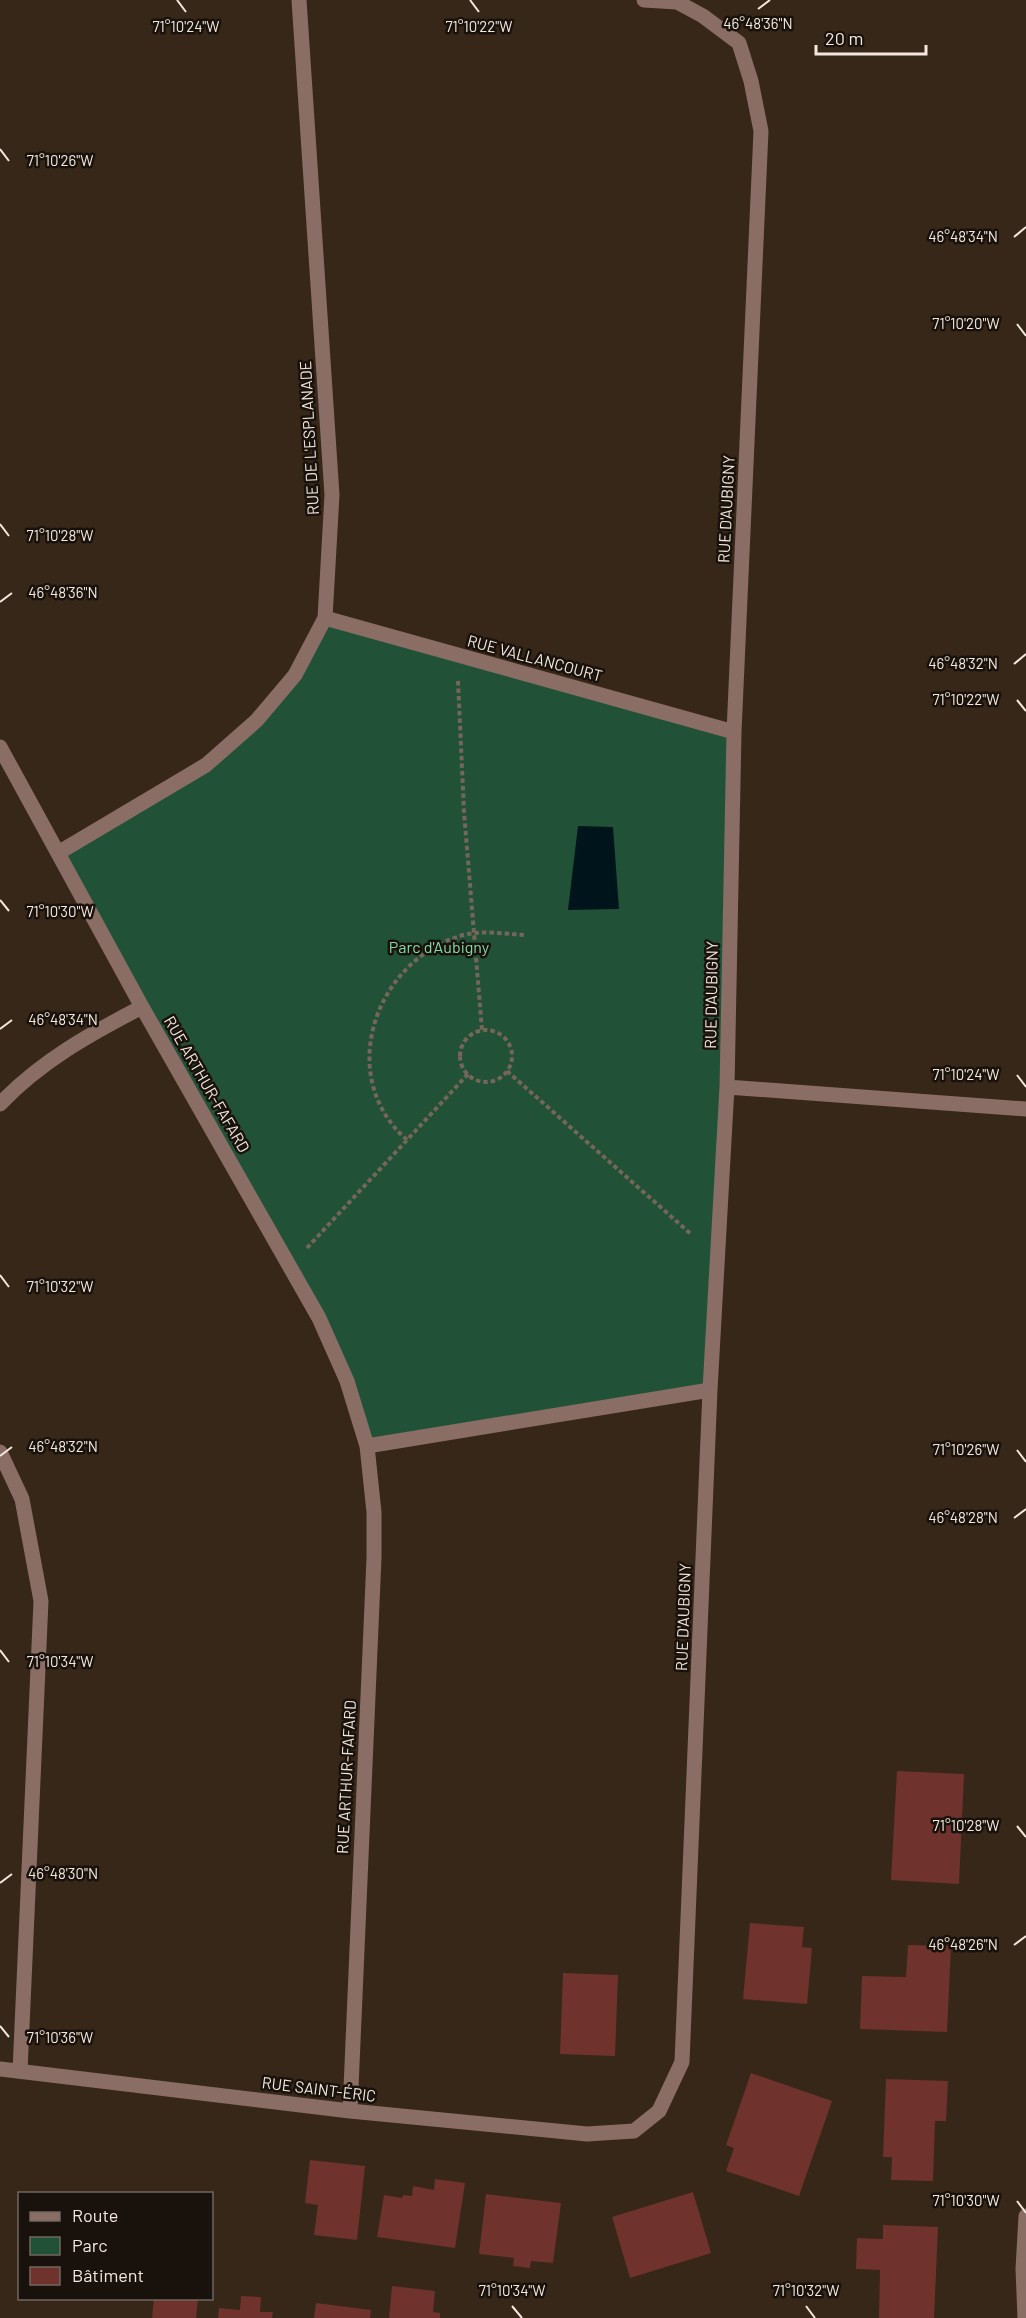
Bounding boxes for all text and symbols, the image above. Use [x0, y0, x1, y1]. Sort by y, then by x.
text: 46°48'36"N [723, 14, 793, 32]
text: 71°10'24"W [152, 17, 220, 35]
text: 71°10'22"W [445, 17, 513, 35]
scale bar [816, 18, 926, 56]
text: 20 m [825, 27, 863, 49]
text: 71°10'26"W [27, 151, 93, 169]
text: 46°48'34"N [928, 227, 998, 245]
text: 71°10'20"W [932, 314, 1000, 332]
street label: RUE DE L'ESPLANADE [295, 360, 322, 516]
street label: RUE D'AUBIGNY [713, 455, 738, 563]
text: 71°10'28"W [27, 526, 93, 544]
text: 46°48'36"N [28, 583, 98, 601]
street label: RUE VALLANCOURT [466, 630, 605, 685]
text: 46°48'32"N [928, 654, 998, 672]
text: 71°10'22"W [932, 690, 1000, 708]
text: 71°10'30"W [26, 902, 94, 920]
park label: Parc d'Aubigny [389, 937, 490, 956]
street label: RUE D'AUBIGNY [700, 941, 721, 1049]
text: 46°48'34"N [28, 1010, 98, 1028]
street label: RUE ARTHUR-FAFARD [161, 1012, 254, 1155]
text: 71°10'24"W [932, 1065, 1000, 1083]
text: 71°10'32"W [27, 1277, 93, 1295]
text: 46°48'32"N [28, 1437, 98, 1455]
text: 71°10'26"W [933, 1440, 999, 1458]
text: 46°48'28"N [928, 1508, 998, 1526]
street label: RUE D'AUBIGNY [671, 1563, 694, 1671]
text: 71°10'34"W [27, 1652, 93, 1670]
street label: RUE ARTHUR-FAFARD [332, 1699, 359, 1854]
text: 71°10'28"W [933, 1816, 999, 1834]
text: 46°48'30"N [28, 1864, 98, 1882]
text: 46°48'26"N [928, 1935, 998, 1953]
text: 71°10'36"W [27, 2028, 93, 2046]
street label: RUE SAINT-ÉRIC [261, 2072, 377, 2105]
text: 71°10'30"W [932, 2191, 1000, 2209]
legend [18, 2192, 213, 2300]
text: Route [72, 2204, 118, 2226]
text: Parc [72, 2234, 108, 2256]
text: Bâtiment [72, 2264, 144, 2286]
text: 71°10'34"W [479, 2281, 545, 2299]
text: 71°10'32"W [773, 2281, 839, 2299]

